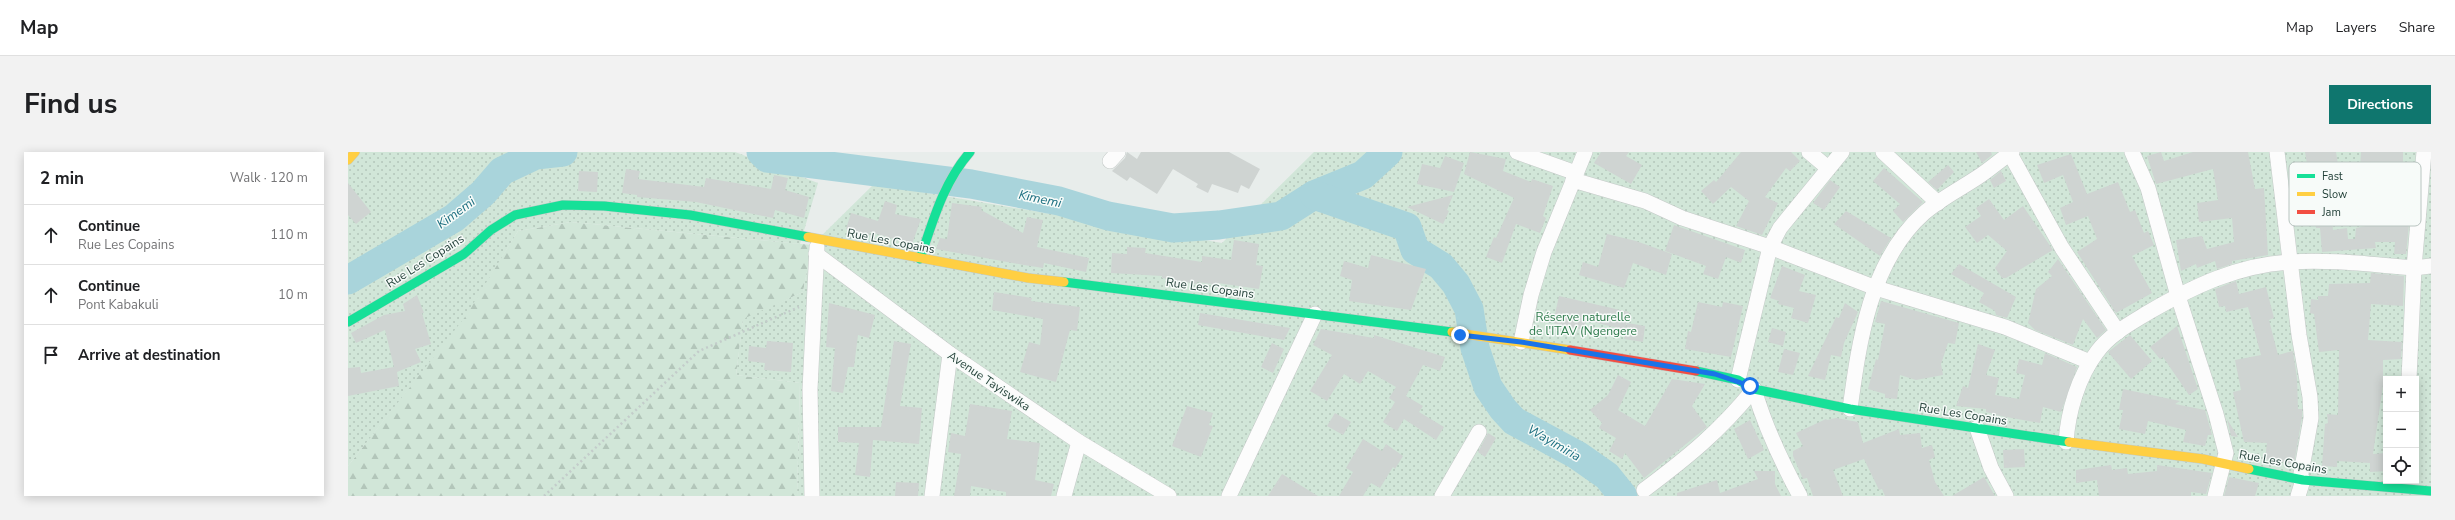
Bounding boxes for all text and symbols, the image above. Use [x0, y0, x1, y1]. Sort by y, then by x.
text: Map [20, 15, 58, 41]
text: Map [2286, 18, 2313, 37]
text: Layers [2335, 18, 2377, 37]
text: Share [2399, 18, 2435, 37]
text: Find us [24, 85, 118, 123]
button: Directions [2329, 85, 2431, 124]
legend [2289, 162, 2421, 226]
text: 2 min [40, 167, 84, 190]
text: Walk · 120 m [230, 169, 308, 187]
text: Fast [2322, 169, 2343, 184]
water label: Kimemi [1017, 186, 1064, 213]
text: Slow [2322, 187, 2347, 202]
water label: Kimemi [433, 192, 480, 233]
text: Jam [2321, 205, 2341, 220]
text: Continue [78, 216, 140, 236]
icon: ahead [40, 224, 62, 246]
street label: Rue Les Copains [846, 225, 936, 257]
text: 110 m [270, 226, 308, 244]
street label: Rue Les Copains [383, 231, 467, 291]
text: Rue Les Copains [78, 236, 174, 254]
street label: Rue Les Copains [1165, 274, 1255, 302]
text: Continue [78, 276, 140, 296]
icon: ahead [40, 284, 62, 306]
text: 10 m [278, 286, 308, 304]
text: Pont Kabakuli [78, 296, 159, 314]
park label: Réserve naturelle de l'ITAV (Ngengere [1529, 309, 1637, 339]
route end [1451, 326, 1469, 344]
icon: arrive [40, 344, 62, 366]
text: Arrive at destination [78, 345, 221, 365]
street label: Avenue Tayiswika [945, 347, 1033, 415]
map controls [2383, 376, 2419, 484]
button: + [2383, 376, 2419, 412]
route start [1741, 377, 1759, 395]
street label: Rue Les Copains [1918, 399, 2008, 429]
button: − [2383, 412, 2419, 448]
water label: Wayimiria [1524, 421, 1584, 466]
street label: Rue Les Copains [2238, 446, 2328, 478]
button: locate [2383, 448, 2419, 484]

